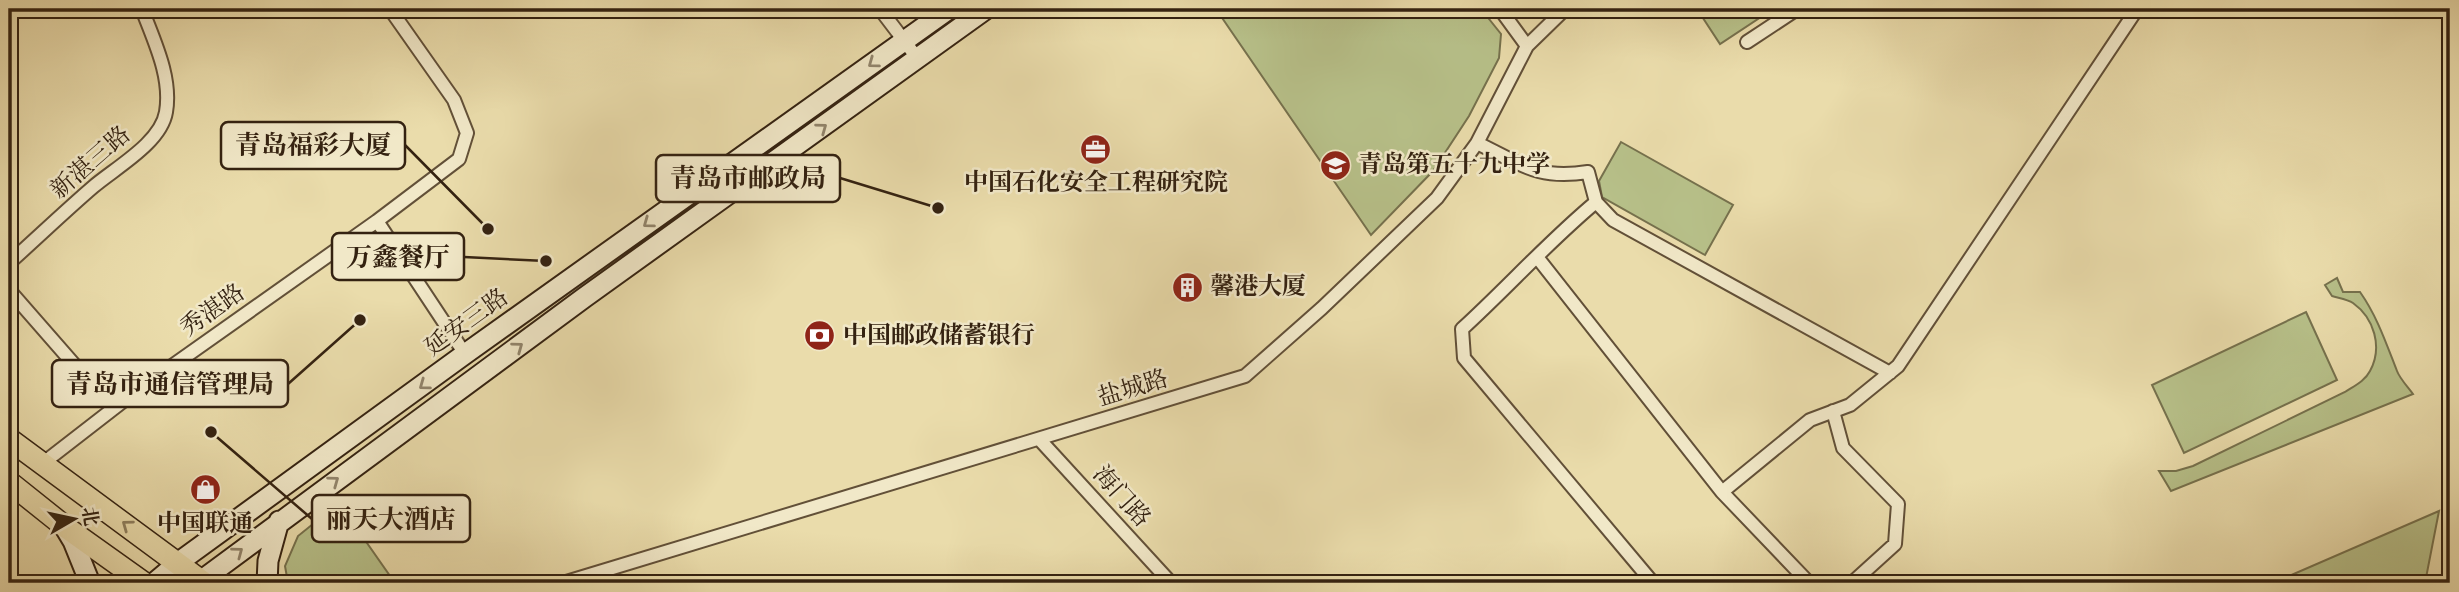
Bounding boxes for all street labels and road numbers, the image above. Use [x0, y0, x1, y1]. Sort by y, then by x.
street label: 新湛三路 [45, 120, 137, 206]
street label: 秀湛路 [175, 278, 251, 344]
street label: 延安三路 [419, 282, 515, 364]
street label: 盐城路 [1094, 364, 1172, 414]
street label: 海门路 [1085, 460, 1157, 534]

